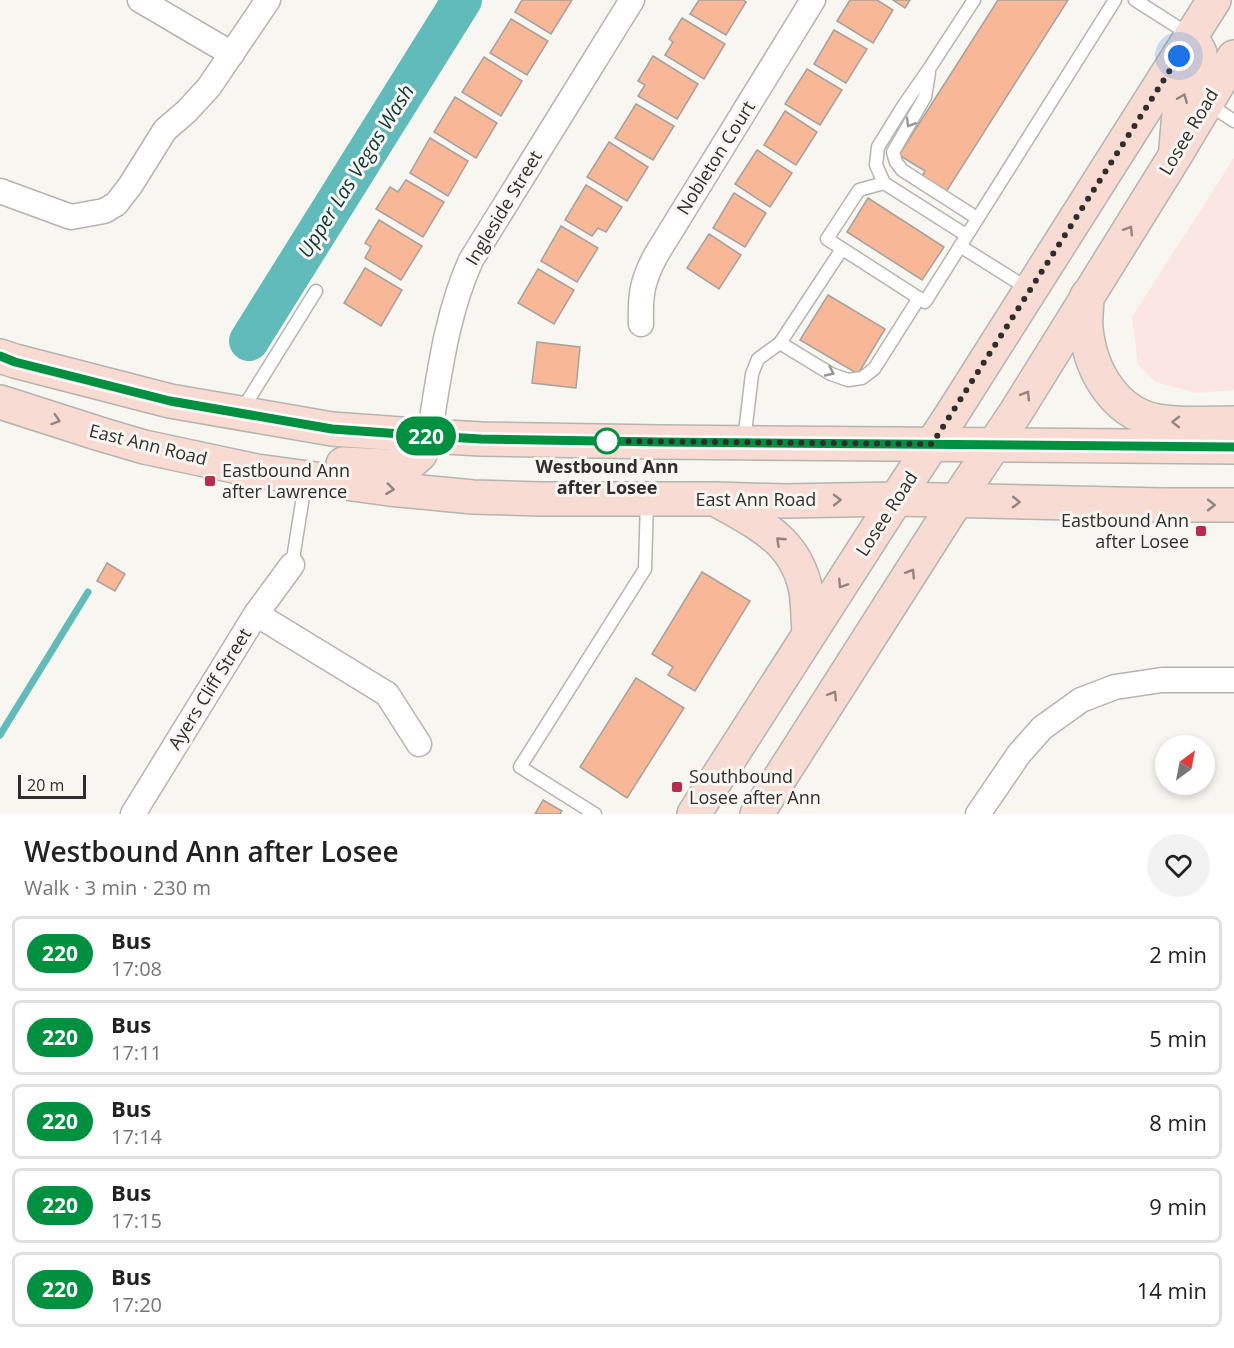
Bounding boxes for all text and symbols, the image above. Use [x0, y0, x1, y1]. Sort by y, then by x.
your location [1164, 41, 1194, 71]
water label: Upper Las Vegas Wash [291, 79, 420, 262]
street label: Losee Road [1153, 84, 1223, 179]
one-way arrow [1176, 94, 1188, 105]
street label: Nobleton Court [671, 96, 760, 219]
one-way arrow [905, 117, 917, 127]
street label: Ingleside Street [459, 146, 547, 269]
one-way arrow [1121, 226, 1133, 236]
one-way arrow [824, 365, 835, 377]
one-way arrow [1018, 391, 1030, 401]
one-way arrow [50, 413, 61, 425]
line badge: 220 [392, 416, 460, 456]
one-way arrow [1171, 416, 1180, 429]
street label: East Ann Road [87, 418, 210, 470]
text: 220 [408, 422, 444, 450]
marker: Westbound Ann after Losee [594, 428, 620, 454]
place label: Westbound Ann after Losee [535, 454, 679, 499]
place label: Eastbound Ann after Lawrence [222, 458, 350, 503]
street label: Losee Road [850, 466, 923, 561]
marker: Eastbound Ann after Lawrence [203, 474, 217, 488]
one-way arrow [385, 482, 395, 495]
street label: East Ann Road [696, 487, 816, 511]
one-way arrow [832, 494, 841, 506]
one-way arrow [1011, 496, 1020, 509]
one-way arrow [1206, 499, 1215, 511]
place label: Eastbound Ann after Losee [1061, 508, 1189, 553]
marker: Eastbound Ann after Losee [1194, 524, 1208, 538]
one-way arrow [776, 537, 786, 548]
one-way arrow [904, 568, 915, 579]
one-way arrow [838, 577, 849, 588]
street label: Ayers Cliff Street [162, 623, 256, 754]
one-way arrow [826, 691, 837, 702]
north arrow [1155, 735, 1215, 795]
map controls [1155, 735, 1215, 795]
place label: Southbound Losee after Ann [689, 764, 821, 809]
scale bar [18, 772, 86, 800]
text: 20 m [27, 774, 64, 796]
marker: Southbound Losee after Ann [670, 780, 684, 794]
text: Westbound Ann after Losee [24, 832, 399, 870]
button: heart [1147, 834, 1210, 897]
text: Walk · 3 min · 230 m [24, 874, 211, 901]
text: Bus [111, 925, 151, 955]
text: 220 [42, 939, 78, 967]
text: 2 min [1149, 939, 1207, 969]
text: 17:08 [111, 955, 162, 982]
text: Bus [111, 1009, 151, 1039]
text: 220 [42, 1023, 78, 1051]
text: 5 min [1149, 1023, 1207, 1053]
text: 17:11 [111, 1039, 162, 1066]
text: Bus [111, 1093, 151, 1123]
text: 220 [42, 1107, 78, 1135]
text: 8 min [1149, 1107, 1207, 1137]
text: 17:14 [111, 1123, 162, 1150]
text: Bus [111, 1177, 151, 1207]
text: 220 [42, 1191, 78, 1219]
text: 9 min [1149, 1191, 1207, 1221]
text: 17:15 [111, 1207, 162, 1234]
text: Bus [111, 1261, 151, 1291]
text: 220 [42, 1275, 78, 1303]
text: 14 min [1137, 1275, 1207, 1305]
text: 17:20 [111, 1291, 162, 1318]

